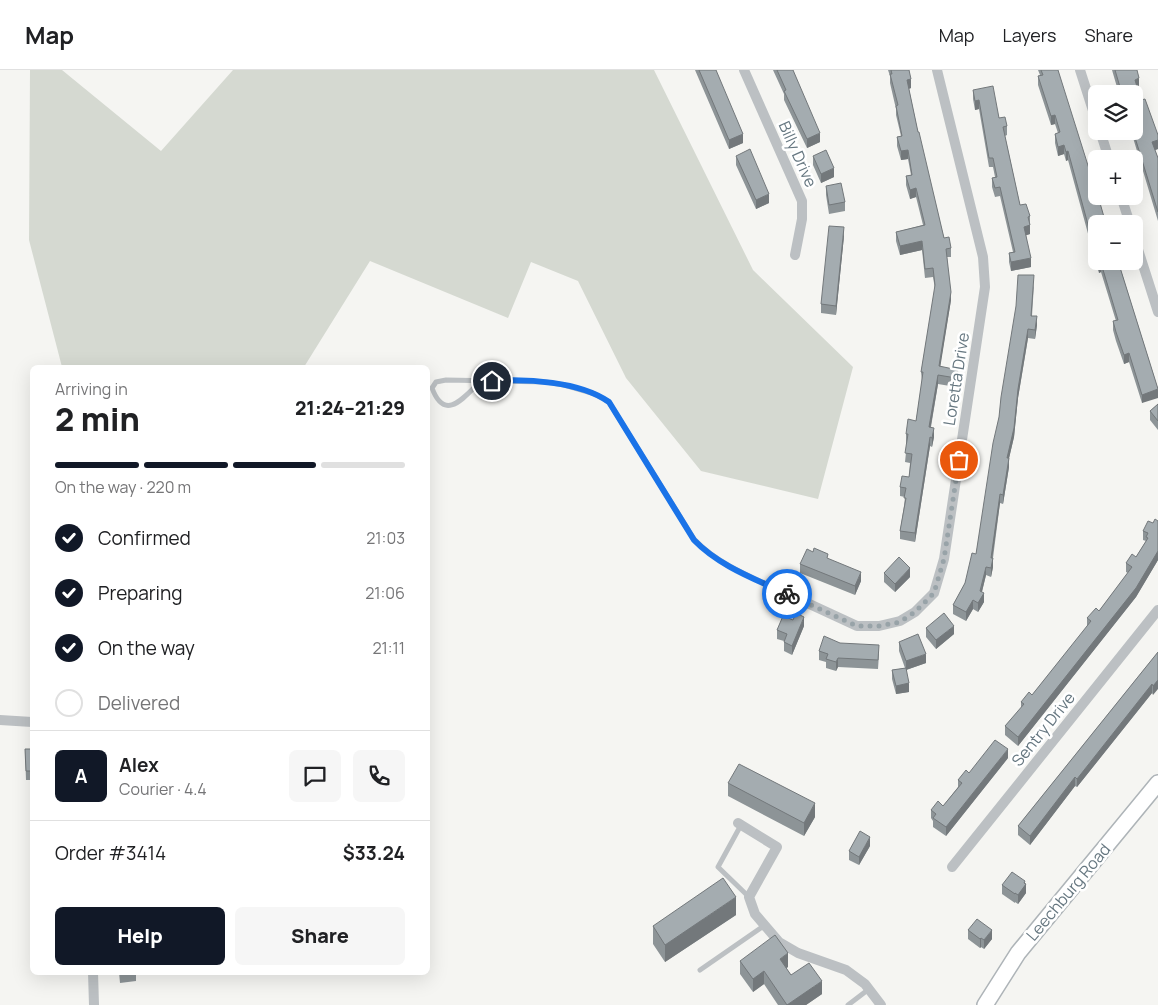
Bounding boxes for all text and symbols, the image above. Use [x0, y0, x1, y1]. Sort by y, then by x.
text: Map [25, 18, 74, 51]
text: Map [939, 23, 974, 47]
text: Layers [1002, 23, 1056, 47]
text: Share [1084, 23, 1133, 47]
map controls [1088, 85, 1143, 270]
button: layers [1088, 85, 1143, 140]
street label: Billy Drive [774, 118, 822, 190]
button: + [1088, 150, 1143, 205]
button: − [1088, 215, 1143, 270]
street label: Loretta Drive [938, 331, 974, 427]
pin [471, 360, 513, 402]
icon: home [478, 367, 506, 395]
text: Arriving in [55, 378, 128, 400]
text: 21:24–21:29 [295, 395, 405, 421]
text: 2 min [55, 397, 140, 441]
pin [938, 439, 980, 481]
icon: bag [945, 446, 973, 474]
text: On the way · 220 m [55, 476, 191, 498]
icon: check [55, 524, 83, 552]
text: Confirmed [98, 525, 191, 551]
text: 21:03 [366, 527, 405, 549]
courier [762, 569, 812, 619]
icon: check [55, 579, 83, 607]
text: Preparing [98, 580, 183, 606]
icon: bike [773, 580, 801, 608]
text: 21:06 [365, 582, 405, 604]
icon: check [55, 634, 83, 662]
text: On the way [98, 635, 195, 661]
text: 21:11 [372, 637, 405, 659]
street label: Sentry Drive [1006, 687, 1080, 771]
text: Delivered [98, 690, 180, 716]
button: chat [289, 750, 341, 802]
button: phone [353, 750, 405, 802]
text: Alex [119, 752, 159, 778]
text: A [75, 763, 87, 789]
text: Courier · 4.4 [119, 778, 207, 800]
street label: Leechburg Road [1021, 839, 1115, 945]
text: Order #3414 [55, 840, 166, 866]
text: $33.24 [343, 840, 405, 866]
button: Help [55, 907, 225, 965]
button: Share [235, 907, 405, 965]

